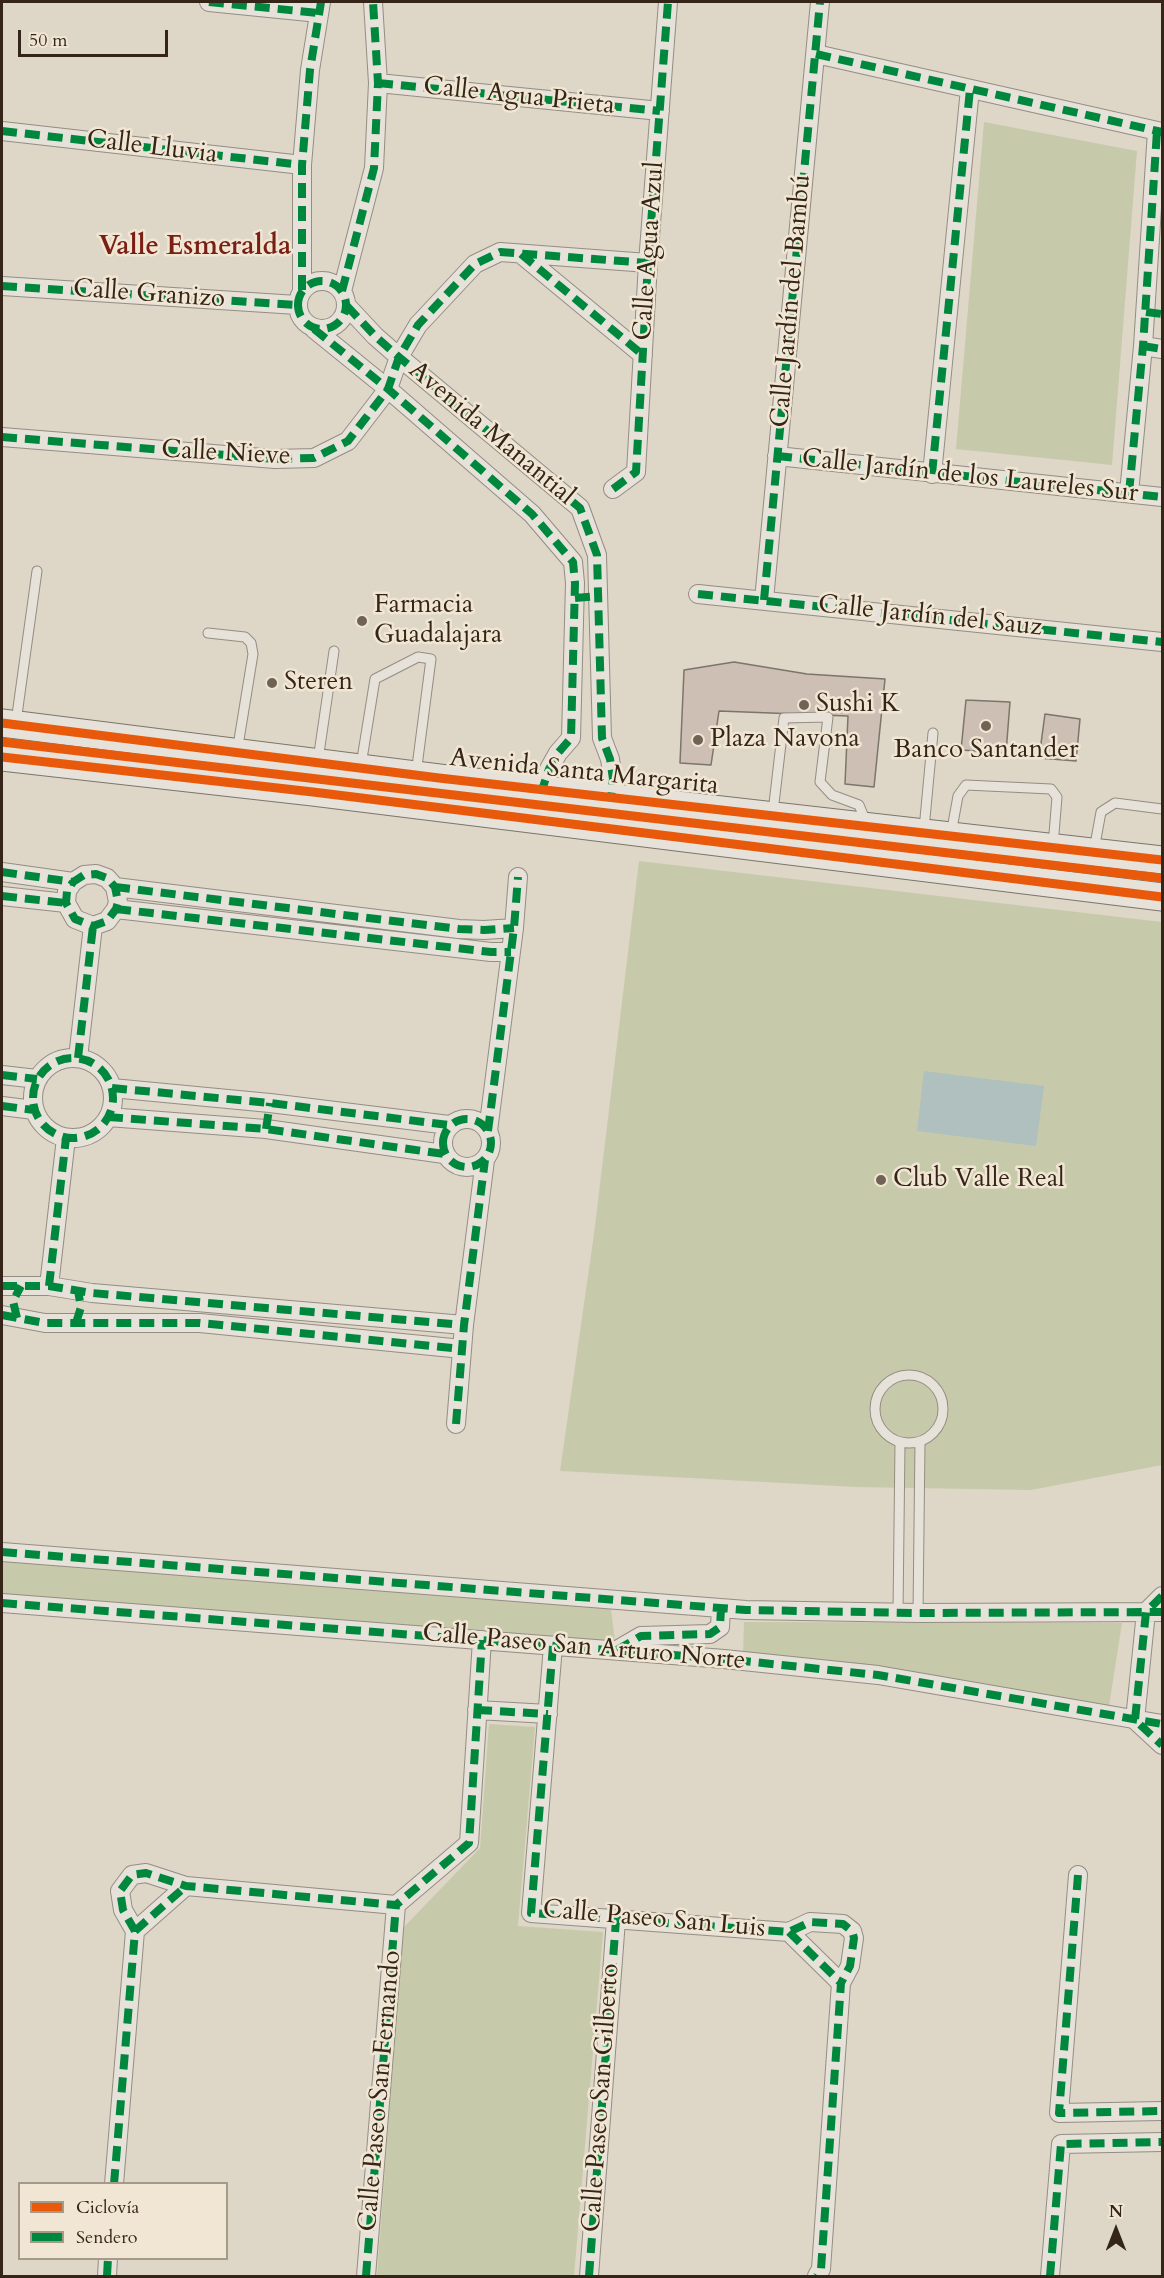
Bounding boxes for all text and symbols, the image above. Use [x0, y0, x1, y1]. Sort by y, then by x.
scale bar [21, 18, 171, 56]
text: 50 m [29, 28, 68, 53]
street label: Calle Agua Prieta [422, 71, 616, 123]
street label: Calle Lluvia [85, 125, 219, 171]
street label: Calle Agua Azul [628, 160, 672, 342]
street label: Calle Jardín del Bambú [765, 173, 819, 429]
district label: Valle Esmeralda [99, 232, 291, 264]
street label: Calle Granizo [72, 274, 226, 316]
street label: Avenida Manantial [401, 355, 581, 513]
street label: Calle Nieve [161, 435, 291, 473]
street label: Calle Jardín de los Laureles Sur [800, 444, 1140, 510]
place label: Farmacia Guadalajara [374, 590, 502, 652]
street label: Calle Jardín del Sauz [817, 590, 1043, 644]
marker: Farmacia Guadalajara [355, 614, 369, 628]
place label: Steren [284, 667, 353, 699]
marker: Steren [265, 676, 279, 690]
place label: Sushi K [816, 689, 900, 721]
marker: Sushi K [797, 698, 811, 712]
marker: Banco Santander [979, 719, 993, 733]
place label: Plaza Navona [710, 724, 860, 756]
marker: Plaza Navona [691, 733, 705, 747]
place label: Banco Santander [894, 735, 1078, 767]
street label: Avenida Santa Margarita [448, 743, 720, 803]
place label: Club Valle Real [893, 1164, 1065, 1196]
marker: Club Valle Real [874, 1173, 888, 1187]
street label: Calle Paseo San Arturo Norte [421, 1618, 747, 1678]
street label: Calle Paseo San Luis [541, 1895, 767, 1945]
street label: Calle Paseo San Fernando [353, 1949, 409, 2233]
street label: Calle Paseo San Gilberto [577, 1963, 627, 2233]
legend [18, 2182, 228, 2260]
text: Ciclovía [76, 2195, 139, 2220]
north arrow [1086, 2200, 1146, 2260]
text: N [1109, 2201, 1123, 2223]
text: Sendero [76, 2225, 137, 2250]

